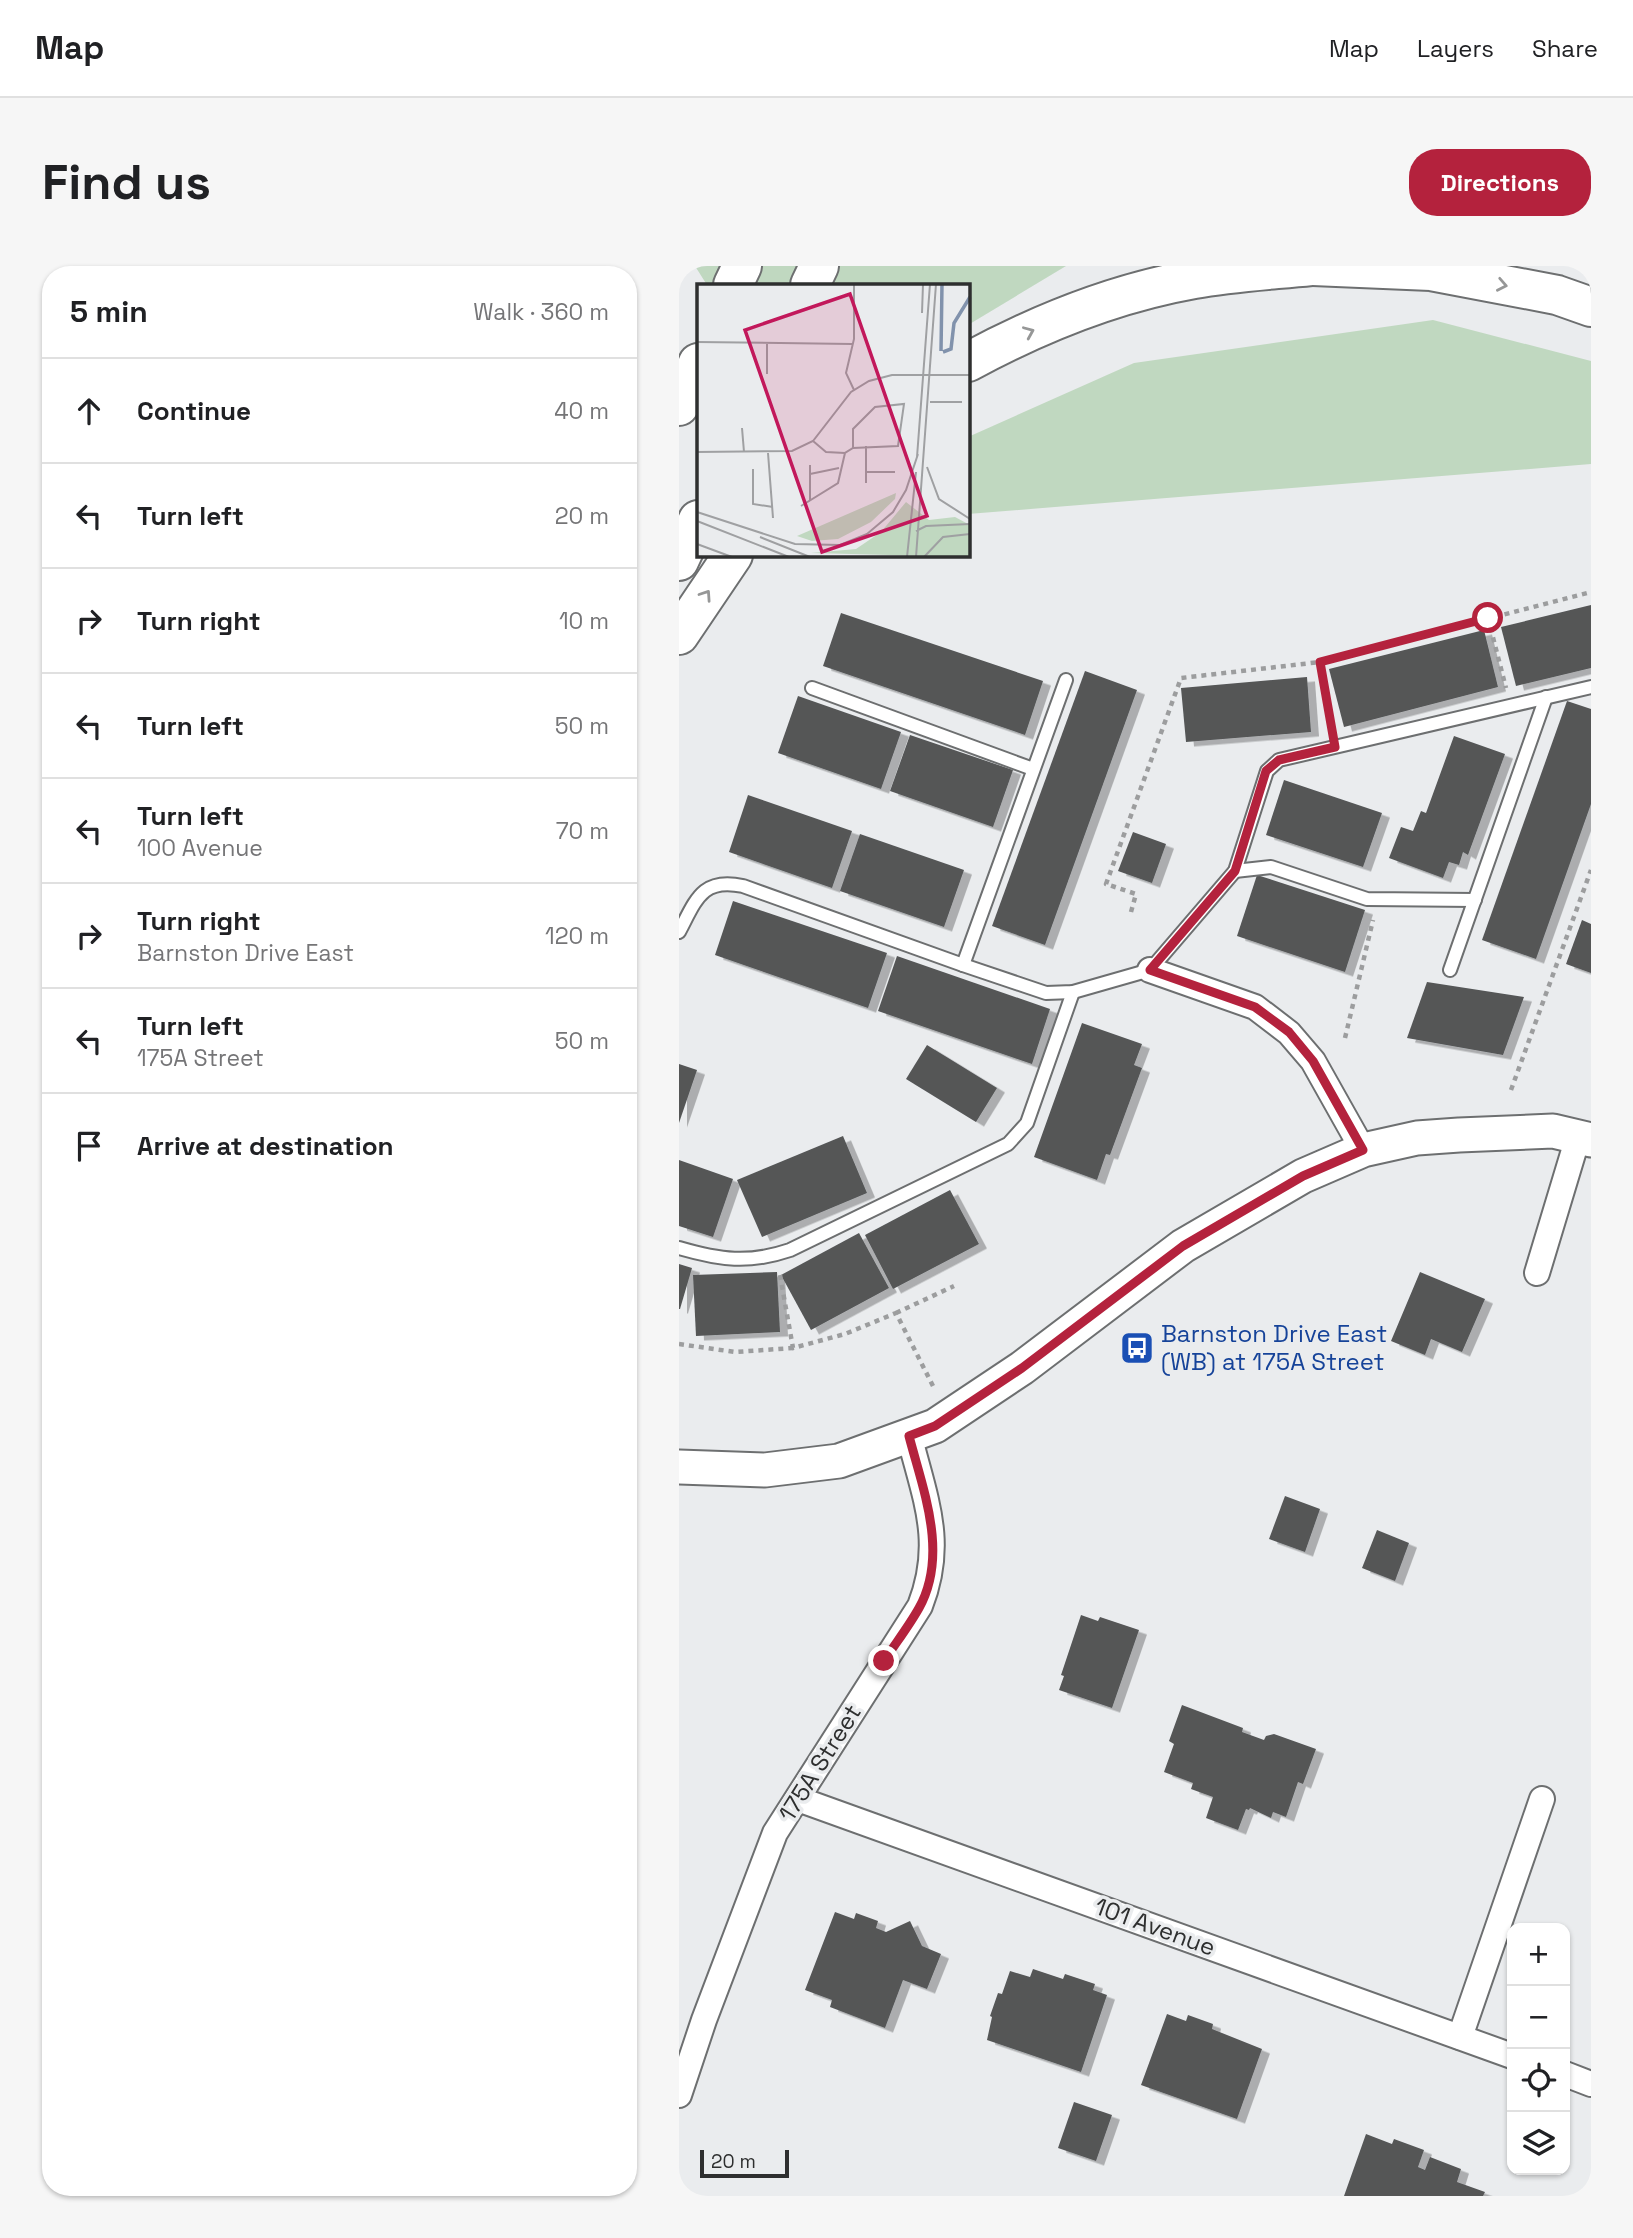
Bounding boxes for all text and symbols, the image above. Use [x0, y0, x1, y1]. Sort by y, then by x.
text: Map [35, 27, 104, 69]
text: Map [1329, 33, 1379, 64]
text: Layers [1417, 33, 1494, 64]
text: Share [1532, 33, 1598, 64]
button: Directions [1409, 149, 1591, 216]
text: Find us [42, 151, 211, 213]
one-way arrow [1496, 277, 1508, 292]
inset map [697, 284, 969, 556]
text: 5 min [70, 292, 148, 331]
text: Walk · 360 m [473, 297, 609, 327]
one-way arrow [1023, 327, 1035, 341]
icon: ahead [70, 392, 108, 430]
text: Continue [137, 394, 251, 428]
text: 40 m [554, 396, 609, 426]
icon: left [70, 497, 108, 535]
text: Turn left [137, 499, 244, 533]
text: 20 m [555, 501, 609, 531]
one-way arrow [698, 590, 710, 603]
icon: right [70, 602, 108, 640]
route start [1472, 602, 1503, 633]
text: Turn right [137, 604, 261, 638]
text: 10 m [559, 606, 609, 636]
icon: left [70, 707, 108, 745]
text: Turn left [137, 709, 244, 743]
text: 50 m [555, 711, 609, 741]
text: Turn left [137, 799, 244, 833]
icon: left [70, 812, 108, 850]
text: 70 m [556, 816, 609, 846]
text: 100 Avenue [137, 833, 263, 863]
text: Turn right [137, 904, 261, 938]
icon: right [70, 917, 108, 955]
text: 120 m [545, 921, 609, 951]
text: Barnston Drive East [137, 938, 354, 968]
text: Turn left [137, 1009, 244, 1043]
icon: left [70, 1022, 108, 1060]
text: 50 m [555, 1026, 609, 1056]
text: 175A Street [137, 1043, 264, 1073]
icon: arrive [70, 1127, 108, 1165]
text: Arrive at destination [137, 1129, 394, 1163]
place label: Barnston Drive East (WB) at 175A Street [1161, 1318, 1387, 1377]
bus stop icon: Barnston Drive East (WB) at 175A Street [1118, 1329, 1156, 1367]
route end [868, 1645, 899, 1676]
street label: 175A Street [771, 1698, 868, 1827]
street label: 101 Avenue [1091, 1890, 1220, 1963]
map controls [1507, 1923, 1570, 2175]
button: + [1507, 1923, 1570, 1986]
button: − [1507, 1986, 1570, 2049]
button: locate [1507, 2049, 1570, 2112]
button: layers [1507, 2112, 1570, 2175]
scale bar [700, 2147, 789, 2179]
text: 20 m [711, 2149, 756, 2174]

